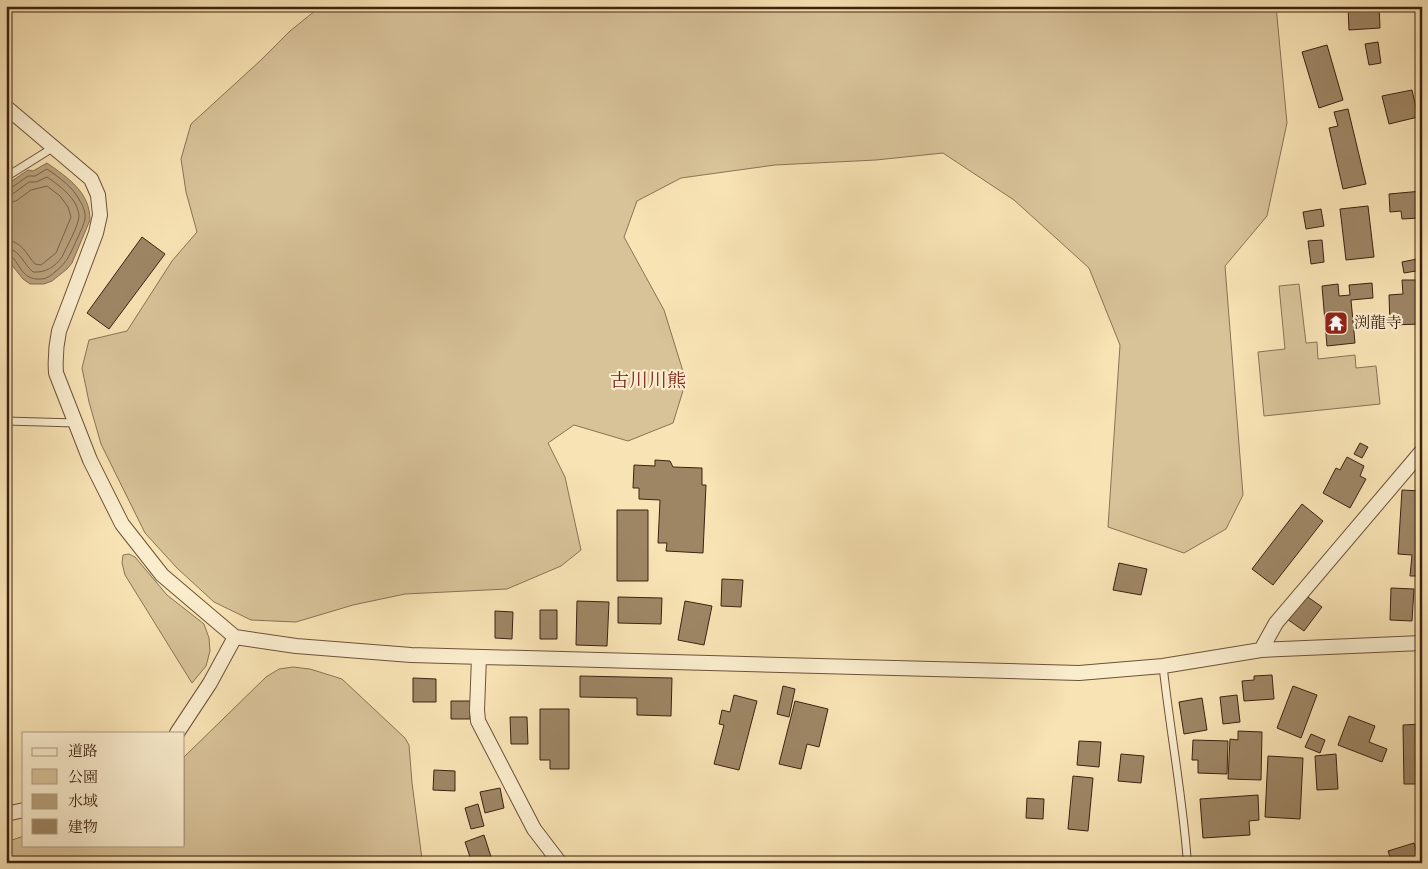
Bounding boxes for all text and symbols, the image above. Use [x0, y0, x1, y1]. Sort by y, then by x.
temple icon: 渕龍寺 [1323, 310, 1349, 336]
place label: 渕龍寺 [1354, 313, 1402, 333]
district label: 古川川熊 [610, 369, 686, 393]
legend [22, 732, 185, 846]
text: 道路 [68, 742, 98, 761]
text: 公園 [68, 768, 98, 787]
text: 水域 [68, 792, 98, 811]
text: 建物 [68, 818, 98, 837]

